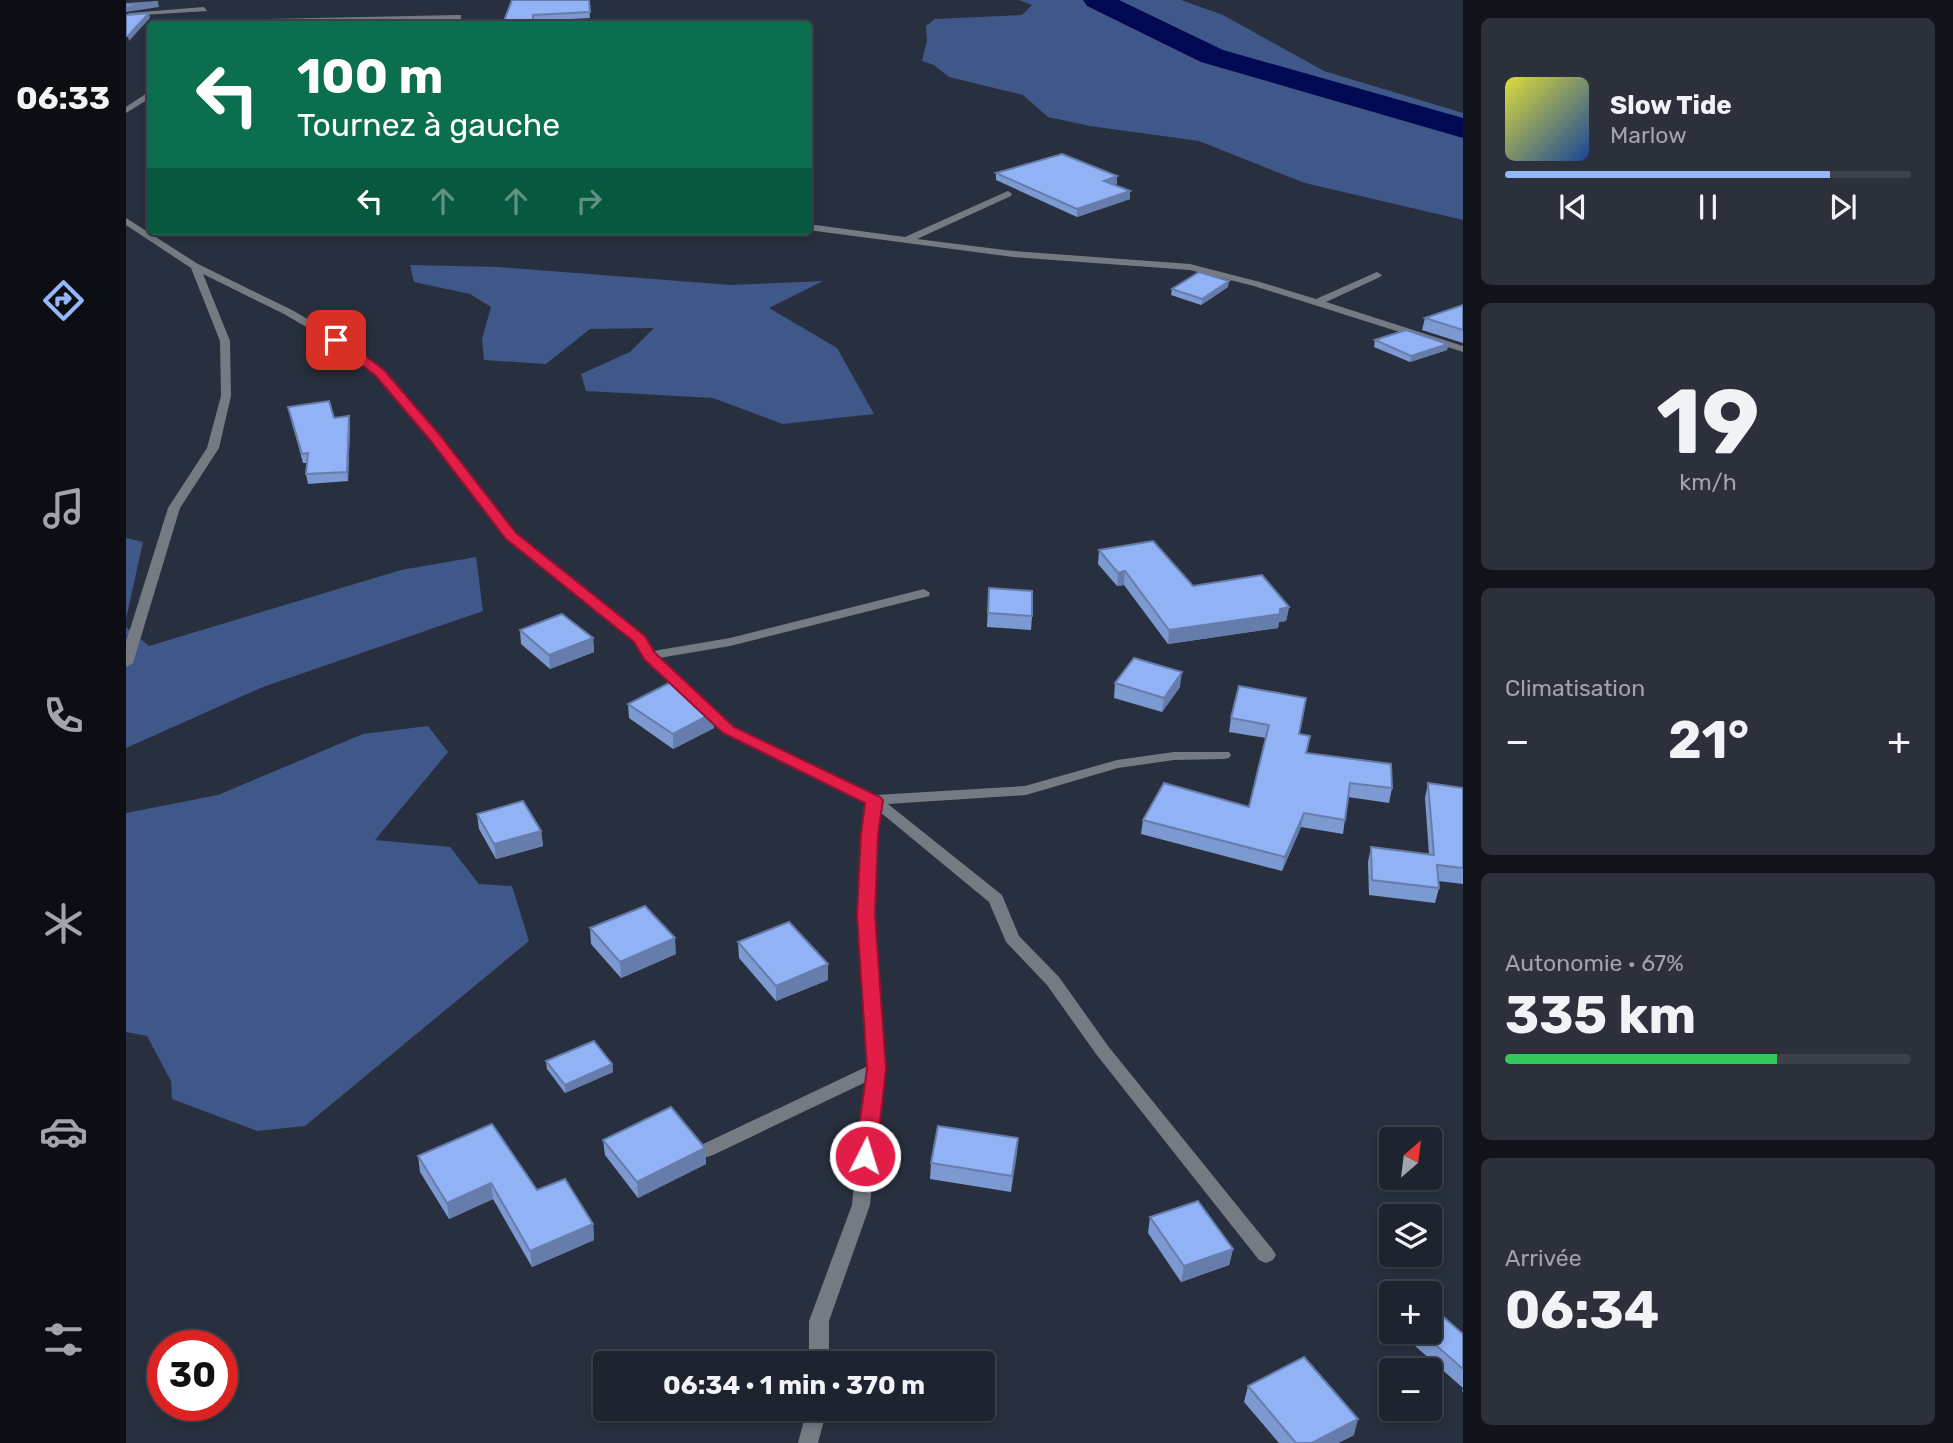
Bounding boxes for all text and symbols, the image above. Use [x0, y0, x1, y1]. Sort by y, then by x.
text: 100 m [297, 47, 443, 105]
icon: left [182, 49, 273, 140]
text: 06:33 [16, 79, 110, 117]
text: Slow Tide [1610, 90, 1732, 121]
text: Tournez à gauche [297, 106, 560, 144]
text: Marlow [1610, 121, 1687, 149]
icon: left [351, 182, 389, 220]
icon: ahead [424, 182, 462, 220]
icon: ahead [497, 182, 535, 220]
icon: right [570, 182, 608, 220]
icon: previous [1554, 188, 1592, 226]
icon: pause [1689, 188, 1727, 226]
icon: next [1824, 188, 1862, 226]
icon: directions [39, 276, 88, 325]
pin [306, 310, 366, 370]
icon: arrive [317, 321, 355, 359]
text: 19 [1656, 368, 1760, 476]
text: km/h [1679, 468, 1737, 496]
icon: music [39, 484, 88, 533]
text: Climatisation [1505, 674, 1645, 702]
icon: phone [39, 691, 88, 740]
text: 21° [1668, 709, 1749, 771]
text: − [1505, 718, 1530, 764]
text: + [1887, 718, 1911, 764]
icon: climate [39, 899, 88, 948]
text: Autonomie · 67% [1505, 949, 1684, 977]
text: 335 km [1505, 984, 1696, 1046]
icon: car [39, 1107, 88, 1156]
position arrow [828, 1119, 902, 1193]
north arrow [1379, 1127, 1442, 1190]
map controls [1379, 1127, 1442, 1421]
button: layers [1379, 1204, 1442, 1267]
text: Arrivée [1505, 1244, 1582, 1272]
text: 06:34 [1505, 1279, 1659, 1341]
button: + [1379, 1281, 1442, 1344]
icon: filters [39, 1315, 88, 1364]
speed limit sign: 30 [147, 1330, 238, 1421]
button: − [1379, 1358, 1442, 1421]
text: 06:34 · 1 min · 370 m [663, 1370, 925, 1401]

